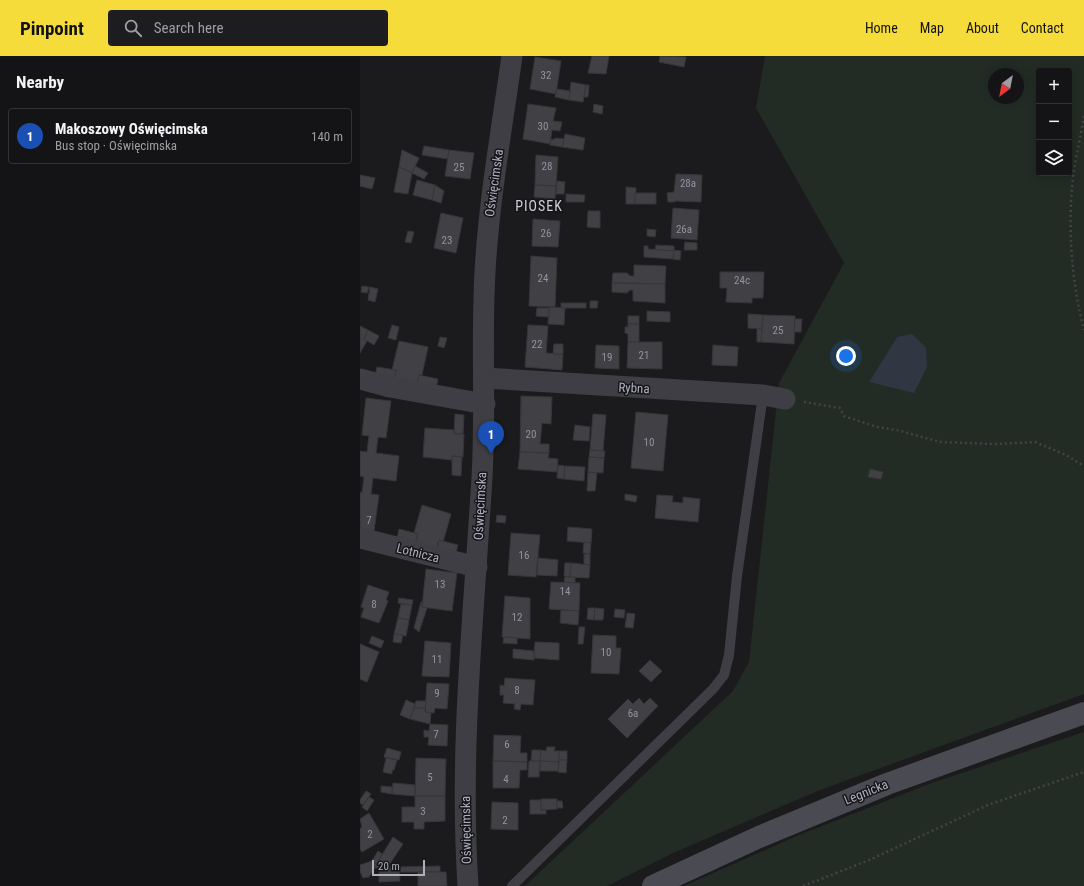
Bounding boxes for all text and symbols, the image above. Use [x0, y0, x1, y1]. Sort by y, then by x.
search box [108, 10, 388, 46]
text: Pinpoint [20, 17, 84, 40]
icon: search [122, 17, 144, 39]
text: Search here [154, 19, 224, 37]
text: Home [865, 20, 898, 36]
text: Map [920, 20, 944, 36]
text: About [966, 20, 999, 36]
text: Contact [1021, 20, 1064, 36]
north arrow [988, 68, 1024, 104]
map controls [1036, 68, 1072, 176]
button: + [1036, 68, 1072, 104]
house number: 32 [541, 69, 551, 82]
text: Nearby [16, 72, 64, 92]
button: − [1036, 104, 1072, 140]
text: Makoszowy Oświęcimska [55, 120, 208, 138]
house number: 30 [538, 120, 548, 133]
text: 1 [27, 129, 33, 144]
text: 140 m [311, 129, 343, 144]
text: Bus stop · Oświęcimska [55, 138, 177, 153]
button: layers [1036, 140, 1072, 176]
street label: Oświęcimska [482, 148, 506, 218]
house number: 28 [542, 160, 552, 173]
house number: 25 [454, 161, 464, 174]
house number: 28a [680, 177, 696, 190]
district label: PIOSEK [515, 198, 563, 214]
house number: 26a [676, 223, 692, 236]
house number: 26 [541, 227, 551, 240]
house number: 23 [442, 234, 452, 247]
house number: 24 [538, 272, 549, 285]
house number: 24c [734, 274, 750, 287]
house number: 25 [773, 324, 783, 337]
house number: 22 [532, 338, 542, 351]
your location [836, 346, 856, 366]
house number: 21 [639, 349, 649, 362]
house number: 19 [602, 351, 612, 364]
street label: Rybna [618, 380, 650, 396]
pin: 1 [478, 421, 504, 454]
house number: 20 [526, 428, 536, 441]
house number: 10 [644, 436, 654, 449]
street label: Oświęcimska [471, 472, 489, 540]
house number: 7 [366, 514, 372, 527]
street label: Lotnicza [395, 540, 441, 566]
house number: 16 [519, 549, 529, 562]
house number: 13 [435, 578, 445, 591]
house number: 14 [560, 585, 571, 598]
house number: 8 [371, 598, 377, 611]
house number: 12 [512, 611, 522, 624]
house number: 10 [601, 646, 611, 659]
house number: 11 [432, 653, 442, 666]
house number: 8 [514, 684, 520, 697]
house number: 9 [434, 687, 440, 700]
house number: 6a [628, 707, 638, 720]
house number: 7 [433, 728, 439, 741]
house number: 6 [504, 738, 510, 751]
house number: 5 [427, 771, 433, 784]
house number: 4 [503, 773, 509, 786]
street label: Legnicka [842, 776, 890, 808]
street label: Oświęcimska [458, 796, 474, 864]
house number: 3 [420, 805, 426, 818]
house number: 2 [502, 814, 508, 827]
house number: 2 [367, 828, 373, 841]
scale bar [372, 858, 425, 877]
text: 20 m [378, 860, 400, 873]

